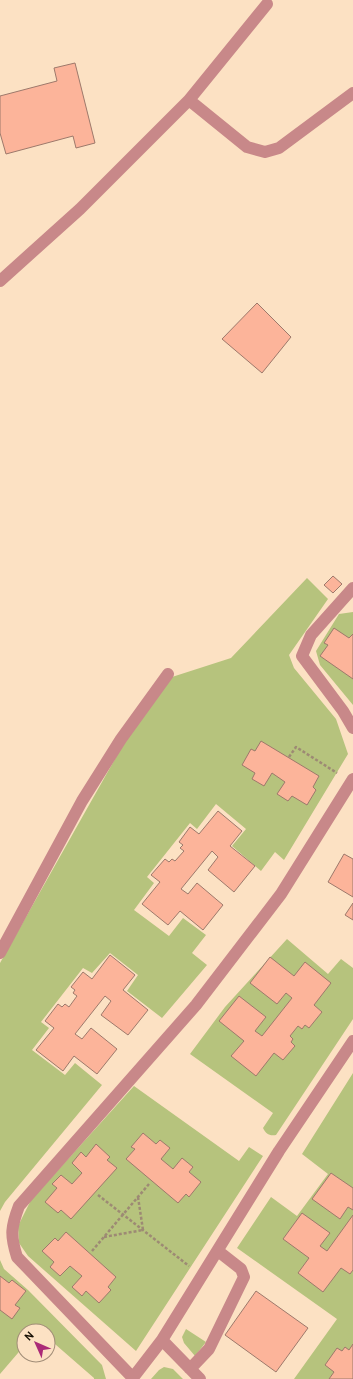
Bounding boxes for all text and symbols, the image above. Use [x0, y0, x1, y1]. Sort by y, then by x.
north arrow [16, 1323, 56, 1363]
text: N [22, 1329, 37, 1344]

